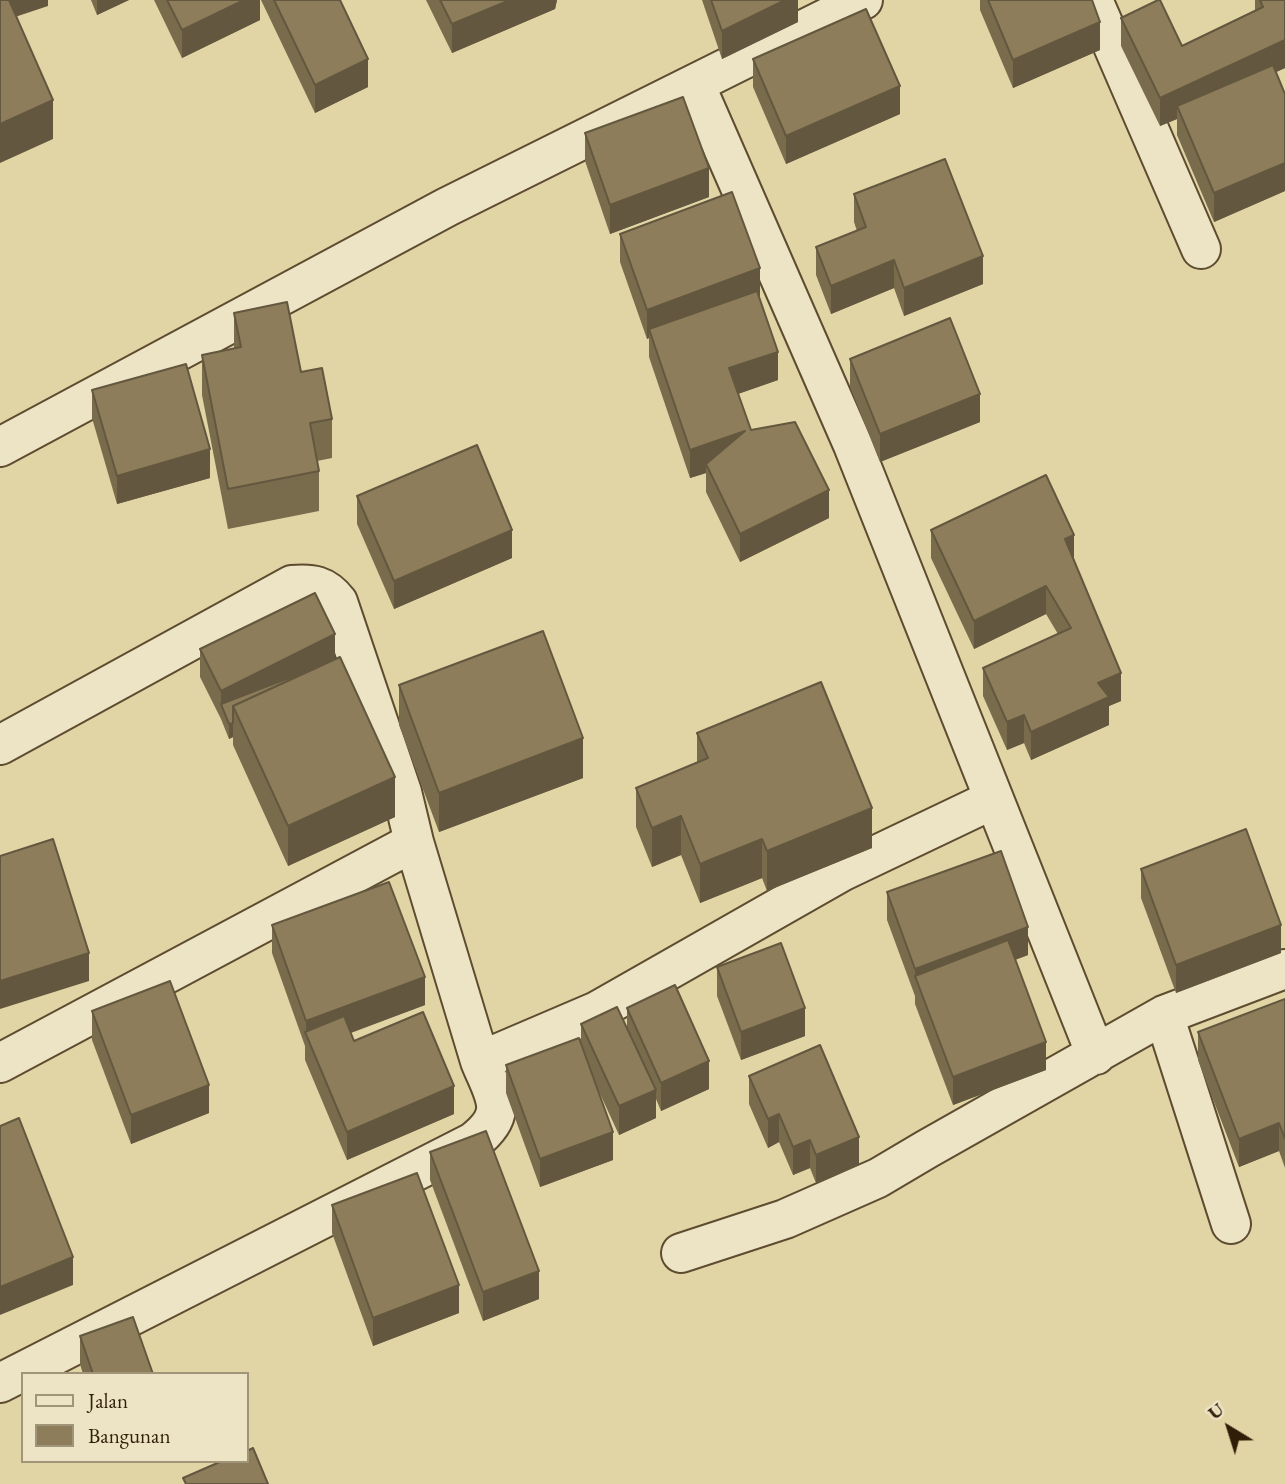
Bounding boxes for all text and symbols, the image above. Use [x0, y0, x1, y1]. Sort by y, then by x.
legend [21, 1372, 248, 1463]
text: Jalan [88, 1387, 128, 1414]
north arrow [1194, 1393, 1264, 1463]
text: U [1202, 1397, 1229, 1425]
text: Bangunan [88, 1422, 171, 1449]

